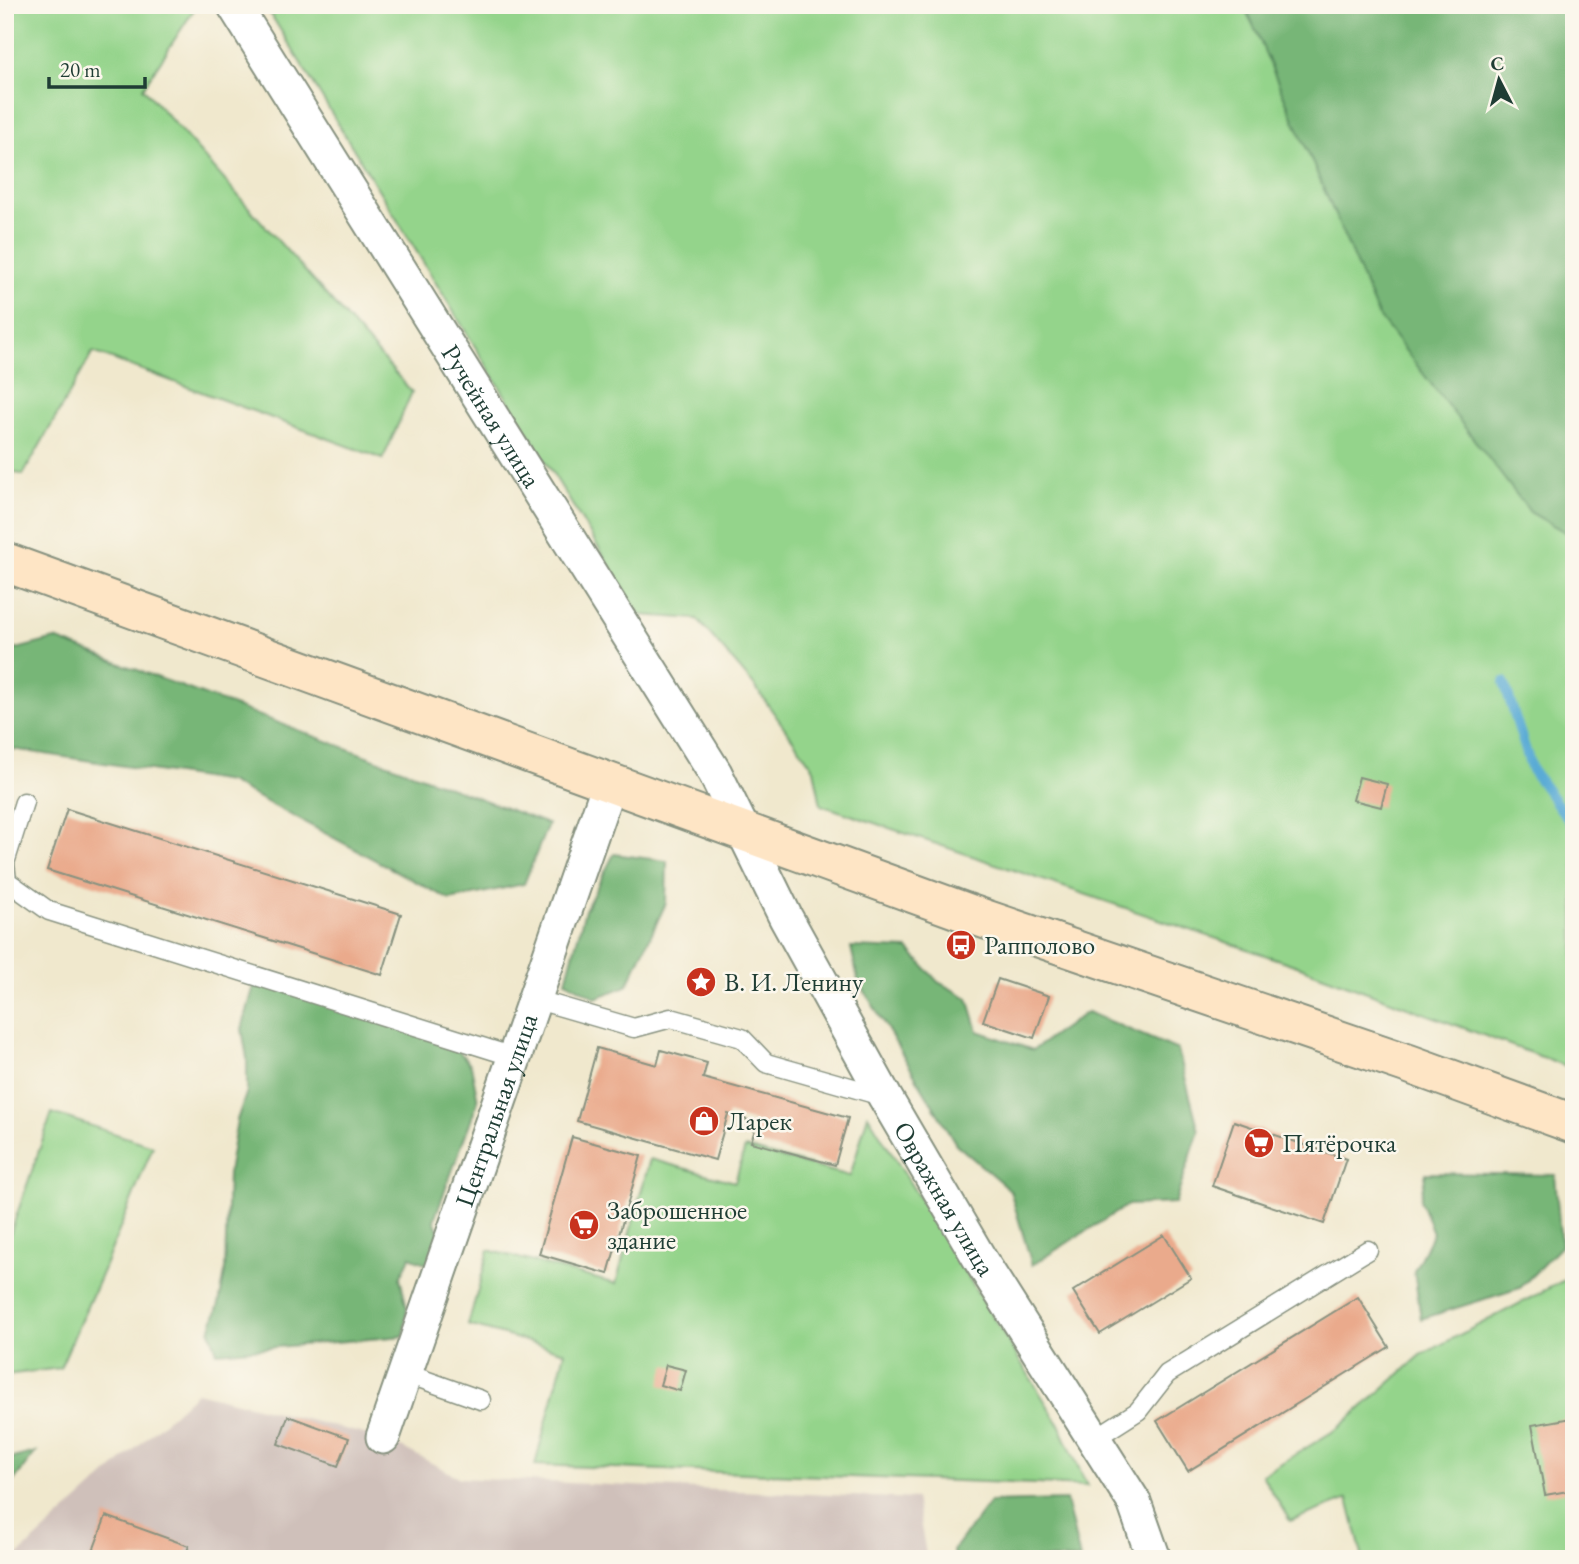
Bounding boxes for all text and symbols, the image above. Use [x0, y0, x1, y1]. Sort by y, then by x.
scale bar [49, 46, 145, 90]
north arrow [1464, 46, 1534, 116]
text: С [1489, 50, 1505, 77]
text: 20 m [60, 56, 101, 83]
street label: Ручейная улица [434, 338, 549, 495]
bus stop icon: Рапполово [944, 928, 978, 962]
place label: Рапполово [984, 928, 1095, 962]
place icon: В. И. Ленину [684, 965, 718, 999]
place label: В. И. Ленину [724, 965, 864, 999]
street label: Центральная улица [447, 1008, 545, 1211]
shop icon: Ларек [687, 1104, 721, 1138]
place label: Ларек [727, 1104, 792, 1138]
street label: Овражная улица [886, 1115, 1003, 1283]
supermarket icon: Пятёрочка [1242, 1126, 1276, 1160]
place label: Пятёрочка [1282, 1126, 1397, 1160]
place label: Заброшенное здание [607, 1193, 747, 1257]
supermarket icon: Заброшенное здание [567, 1208, 601, 1242]

